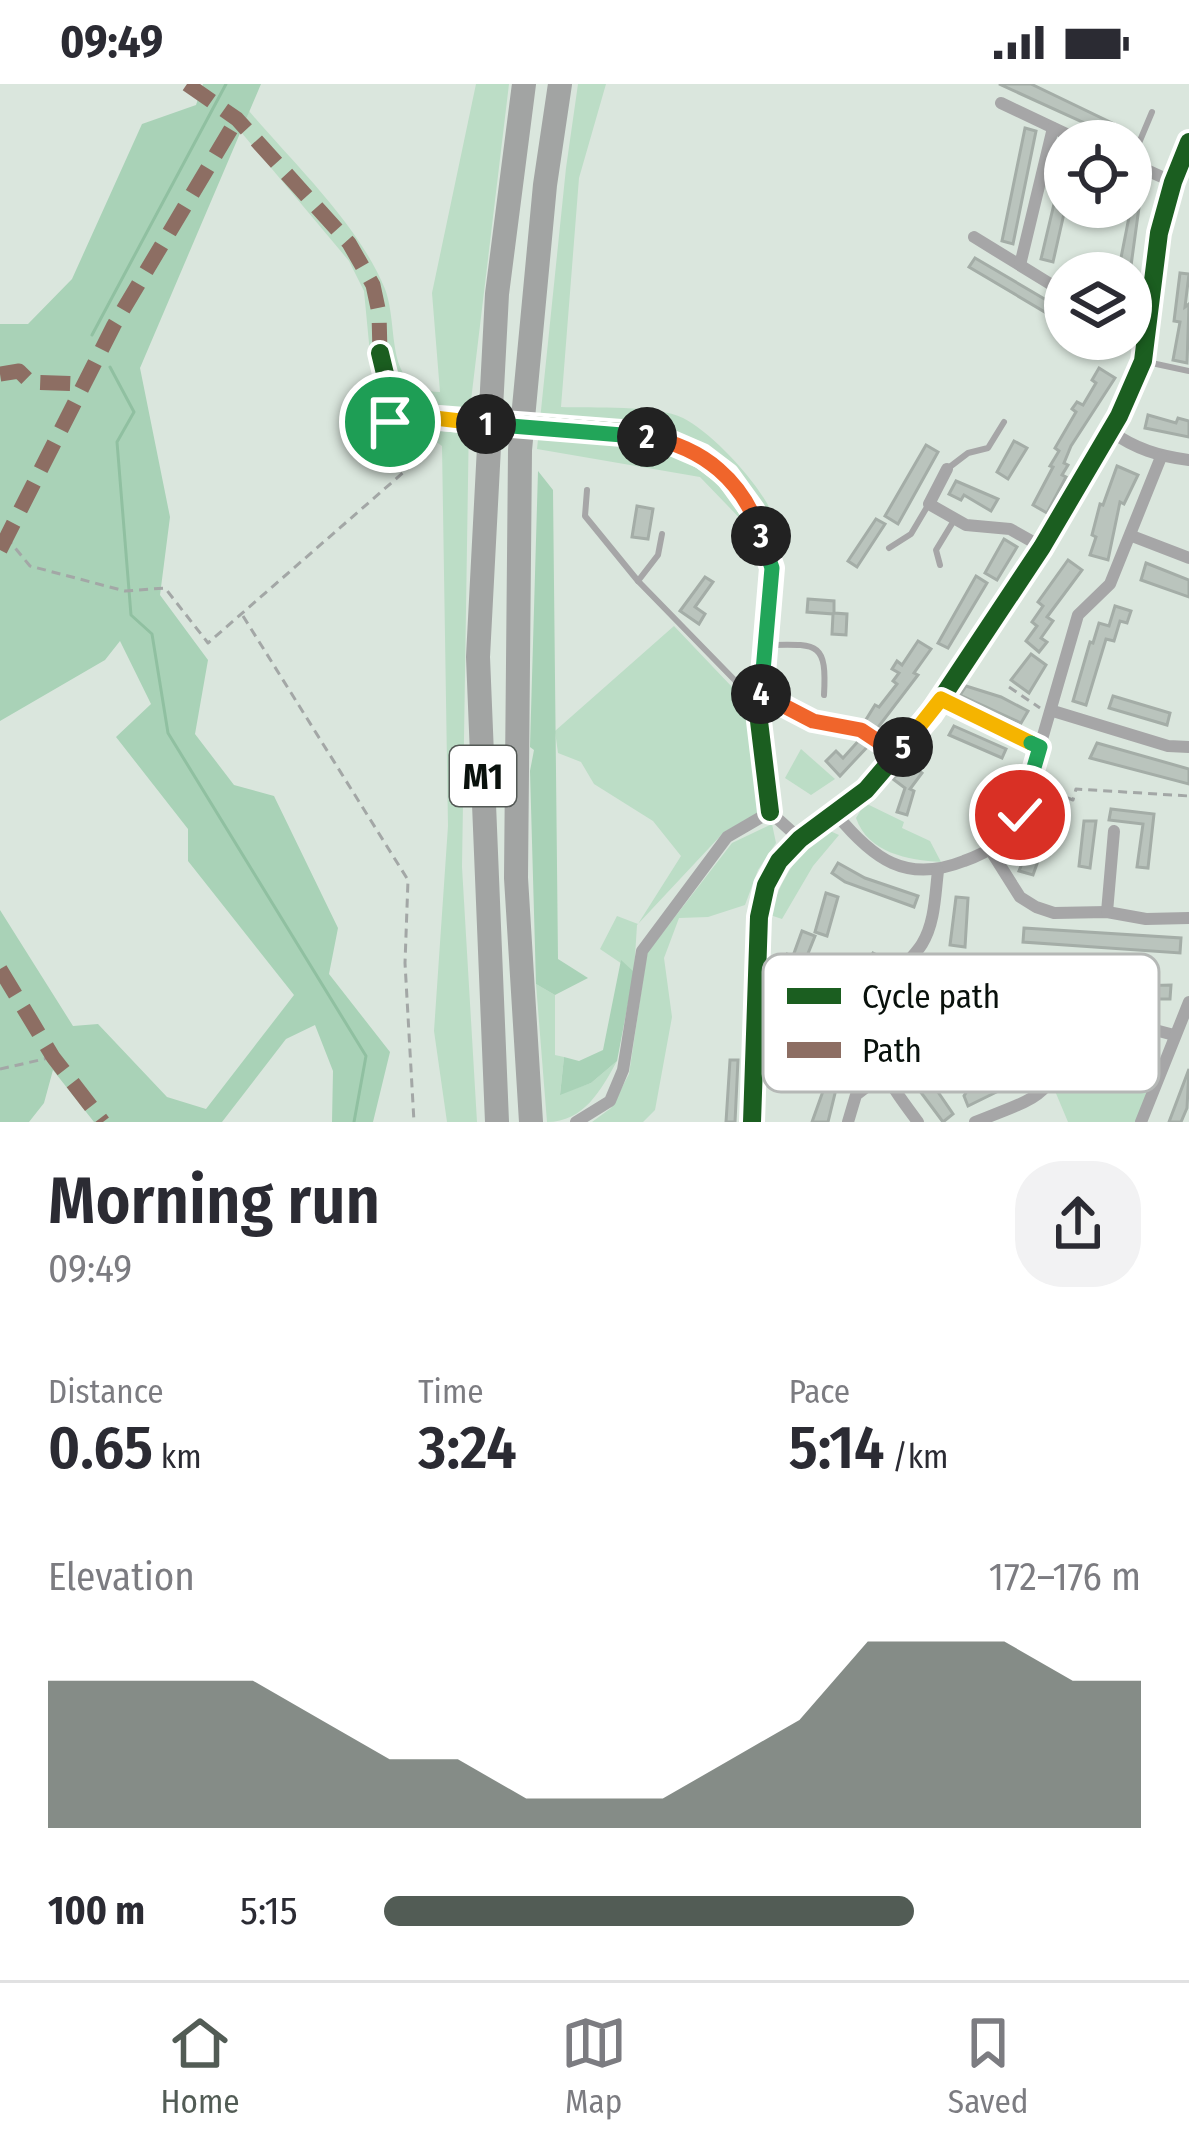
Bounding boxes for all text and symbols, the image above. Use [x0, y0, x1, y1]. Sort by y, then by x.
text: 09:49 [60, 15, 163, 69]
map controls [1044, 120, 1152, 360]
button: locate [1044, 120, 1152, 228]
button: layers [1044, 252, 1152, 360]
pin [339, 371, 441, 473]
icon: arrive [357, 389, 423, 455]
pin: 1 [456, 394, 516, 454]
text: 1 [479, 404, 493, 444]
pin: 2 [617, 407, 677, 467]
text: 2 [639, 417, 655, 457]
pin: 3 [731, 506, 791, 566]
text: 3 [753, 516, 769, 556]
pin: 4 [731, 664, 791, 724]
text: 4 [753, 674, 769, 714]
pin: 5 [873, 717, 933, 777]
text: 5 [895, 727, 911, 767]
road number: M1 [450, 746, 516, 806]
pin [969, 764, 1071, 866]
icon: check [987, 782, 1053, 848]
legend [763, 954, 1159, 1092]
text: Cycle path [862, 977, 1000, 1017]
text: Path [862, 1031, 922, 1071]
text: Morning run [48, 1161, 380, 1240]
button: share [1015, 1161, 1141, 1287]
text: 09:49 [48, 1246, 132, 1292]
text: Distance [48, 1372, 164, 1412]
text: Time [418, 1372, 484, 1412]
text: Pace [789, 1372, 850, 1412]
text: 0.65 [48, 1412, 153, 1484]
text: 3:24 [418, 1412, 517, 1484]
text: 5:14 [789, 1412, 885, 1484]
text: km [153, 1437, 202, 1477]
text: /km [885, 1437, 949, 1477]
text: Elevation [48, 1554, 195, 1600]
text: 172–176 m [989, 1554, 1141, 1600]
text: 100 m [48, 1888, 145, 1934]
text: 5:15 [240, 1888, 298, 1934]
tab: Home [161, 2010, 240, 2122]
tab: Map [561, 2010, 627, 2122]
tab: Saved [948, 2010, 1028, 2122]

